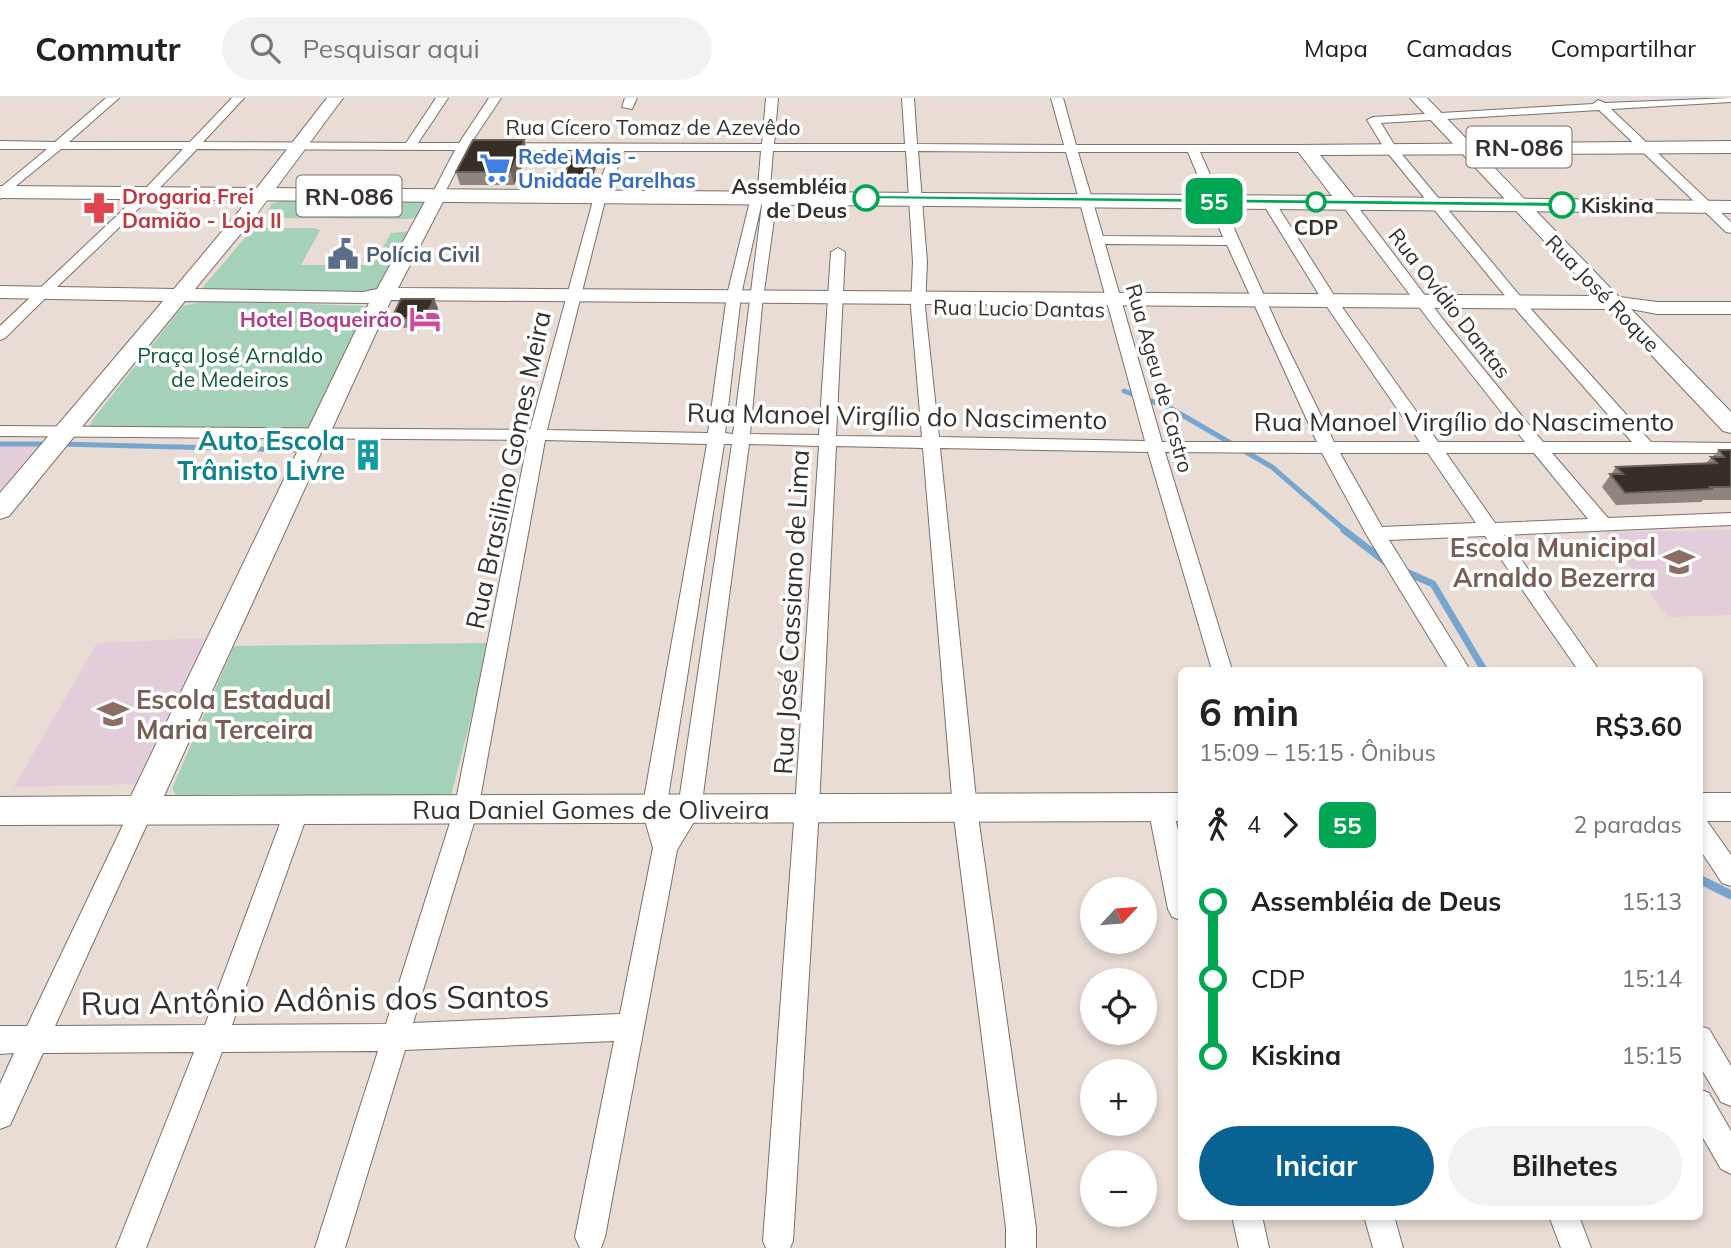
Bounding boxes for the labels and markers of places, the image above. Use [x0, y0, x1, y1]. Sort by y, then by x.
place label: Rede Mais - Unidade Parelhas [518, 143, 696, 193]
supermarket icon: Rede Mais - Unidade Parelhas [478, 151, 512, 185]
place label: Assembléia de Deus [731, 173, 847, 223]
place label: Drogaria Frei Damião - Loja II [122, 183, 282, 233]
marker: Assembléia de Deus [853, 185, 879, 211]
pharmacy icon: Drogaria Frei Damião - Loja II [82, 191, 116, 225]
marker: CDP [1306, 192, 1326, 212]
marker: Kiskina [1549, 192, 1575, 218]
place label: Kiskina [1581, 192, 1654, 218]
place label: CDP [1294, 214, 1338, 240]
public building icon: Polícia Civil [326, 237, 360, 271]
place label: Polícia Civil [366, 241, 480, 267]
hotel icon: Hotel Boqueirão [408, 302, 442, 336]
place label: Hotel Boqueirão [240, 306, 402, 332]
place label: Auto Escola Trânisto Livre [177, 424, 345, 487]
building icon: Auto Escola Trânisto Livre [351, 438, 385, 472]
place label: Escola Municipal Arnaldo Bezerra [1450, 531, 1656, 594]
school or university icon: Escola Municipal Arnaldo Bezerra [1662, 545, 1696, 579]
place label: Escola Estadual Maria Terceira [136, 683, 331, 746]
school or university icon: Escola Estadual Maria Terceira [96, 697, 130, 731]

